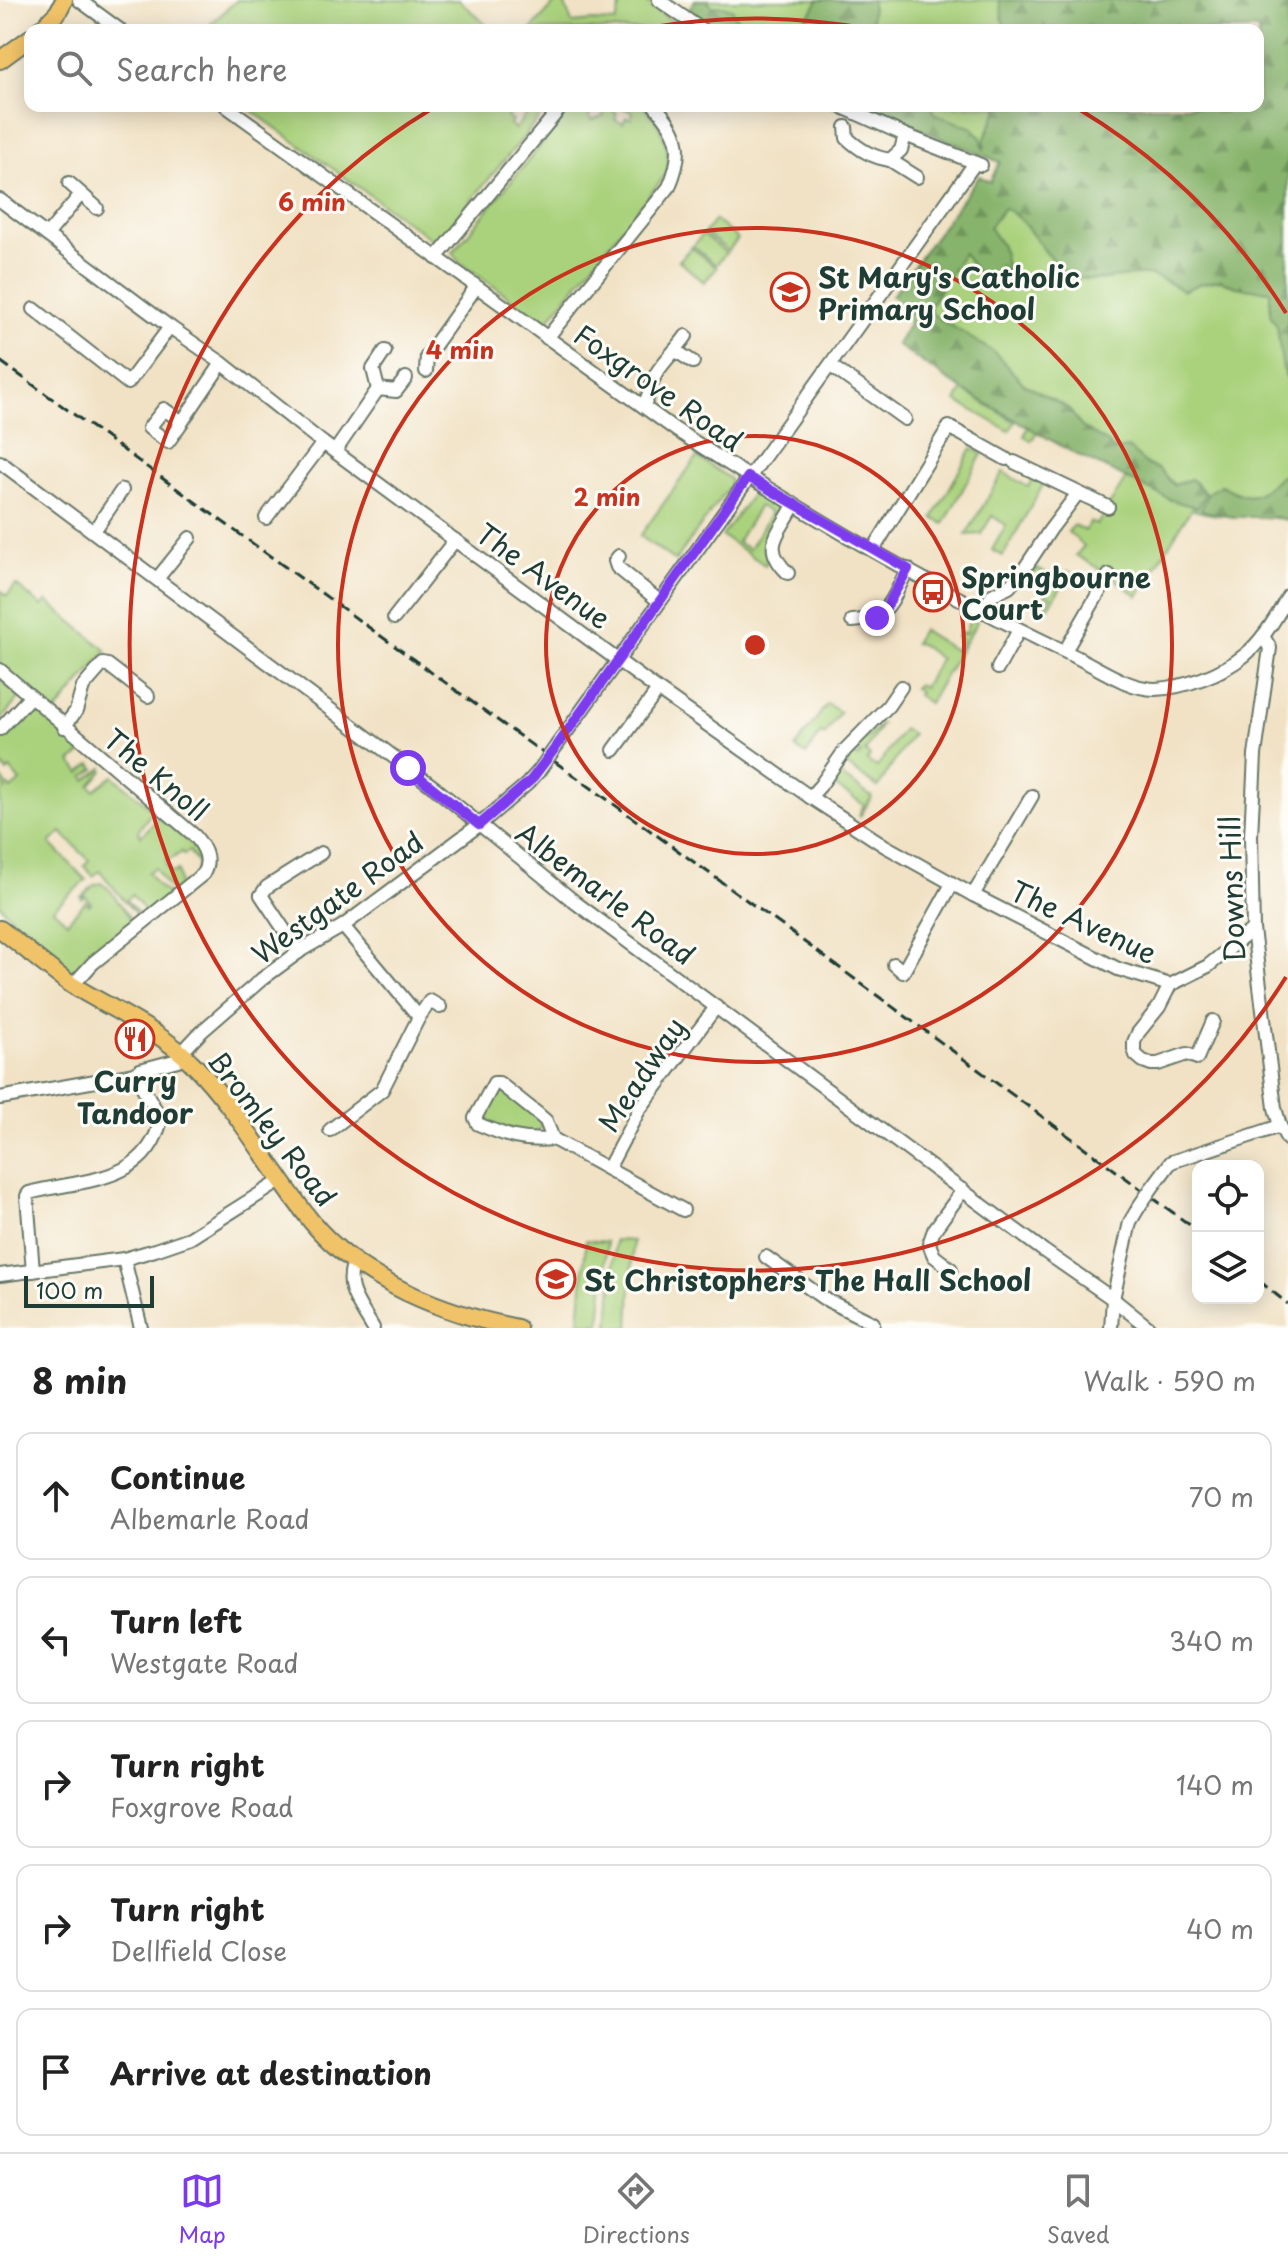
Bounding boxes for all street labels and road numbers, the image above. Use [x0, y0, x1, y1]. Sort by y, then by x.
street label: Foxgrove Road [566, 313, 752, 461]
street label: The Avenue [468, 511, 620, 639]
street label: The Knoll [95, 717, 219, 831]
street label: Albemarle Road [507, 811, 705, 975]
street label: Downs Hill [1207, 815, 1255, 963]
street label: Westgate Road [242, 820, 432, 974]
street label: The Avenue [1004, 868, 1164, 974]
street label: Meadway [587, 1008, 695, 1140]
street label: Bromley Road [198, 1041, 348, 1215]

